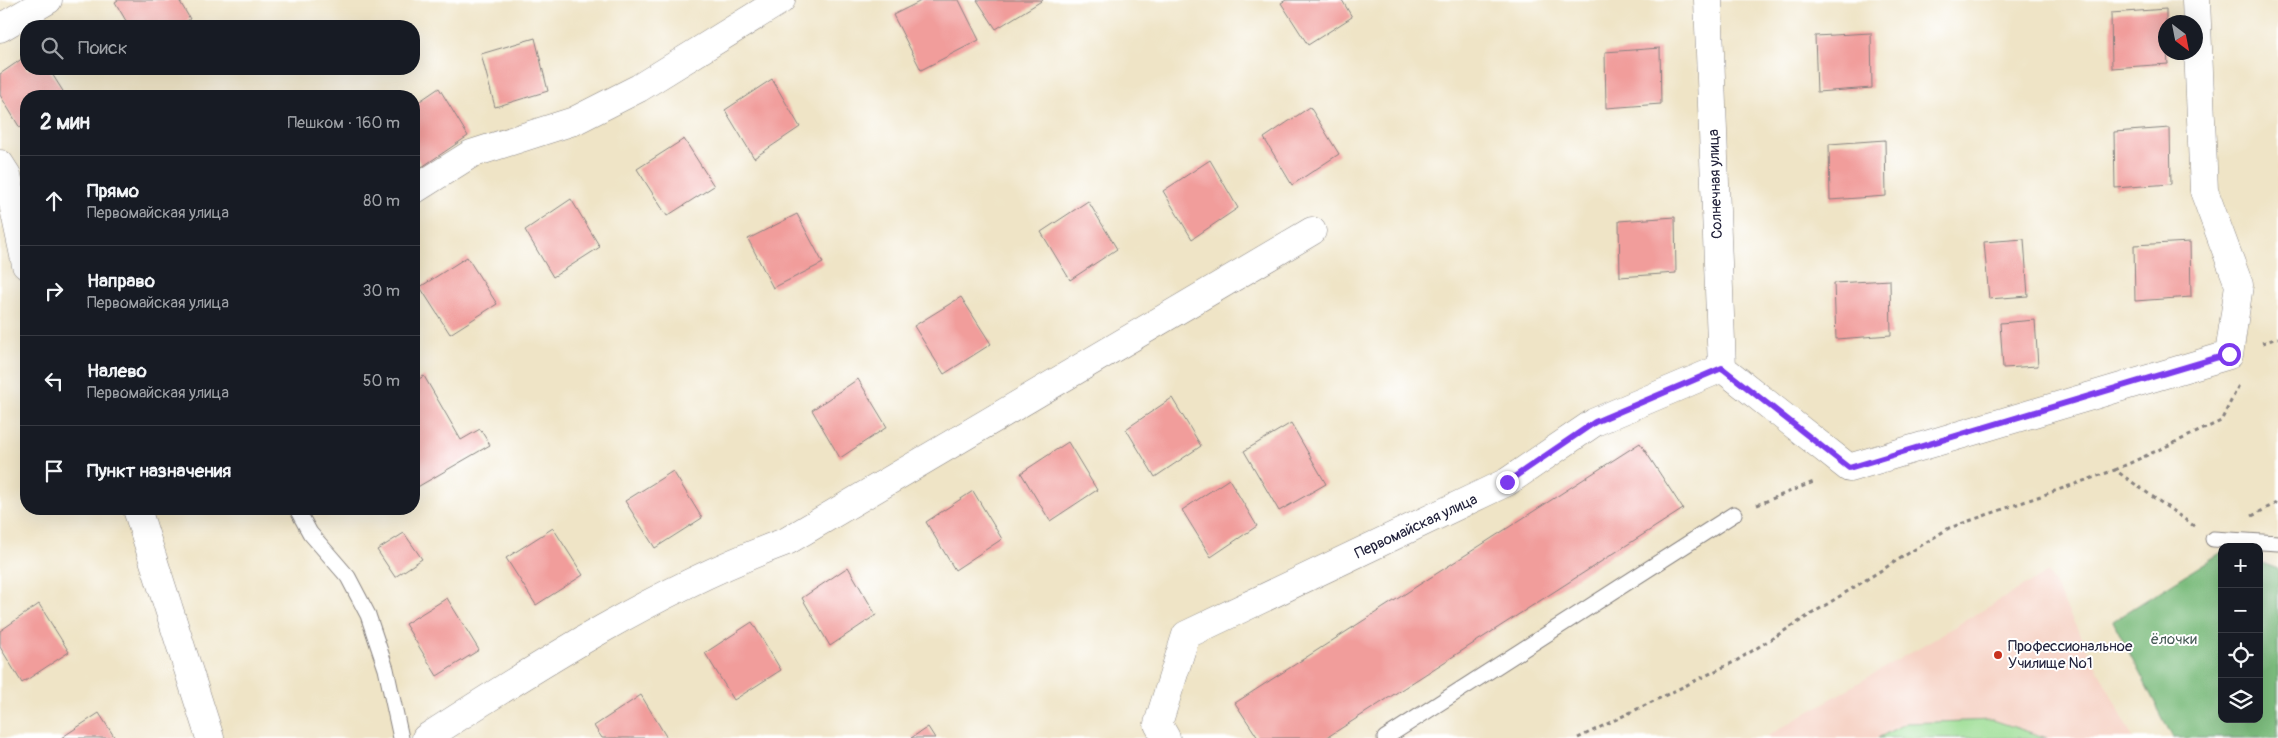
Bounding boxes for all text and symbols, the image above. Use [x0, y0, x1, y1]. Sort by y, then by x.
north arrow [2158, 15, 2203, 60]
search box [20, 20, 420, 75]
icon: search [38, 34, 66, 62]
text: Поиск [78, 36, 128, 60]
text: 2 мин [40, 109, 90, 136]
text: Пешком · 160 m [288, 113, 400, 133]
street label: Солнечная улица [1704, 129, 1727, 239]
text: Прямо [87, 179, 139, 203]
icon: ahead [40, 187, 68, 215]
text: 80 m [363, 191, 400, 211]
text: Первомайская улица [87, 203, 229, 223]
text: Направо [87, 269, 155, 293]
icon: right [40, 277, 68, 305]
text: 30 m [362, 281, 400, 301]
text: Первомайская улица [87, 293, 229, 313]
route start [2218, 343, 2241, 366]
text: Налево [87, 359, 147, 383]
icon: left [40, 367, 68, 395]
text: 50 m [363, 371, 400, 391]
text: Первомайская улица [87, 383, 229, 403]
icon: arrive [40, 457, 68, 485]
text: Пункт назначения [87, 459, 231, 483]
route end [1496, 471, 1519, 494]
street label: Первомайская улица [1352, 490, 1480, 563]
map controls [2218, 543, 2263, 723]
button: + [2218, 543, 2263, 588]
button: − [2218, 588, 2263, 633]
park label: ёлочки [2151, 630, 2197, 649]
button: locate [2218, 633, 2263, 678]
place label: Профессиональное Училище №1 [2008, 637, 2133, 673]
marker: Профессиональное Училище №1 [1992, 649, 2004, 661]
button: layers [2218, 678, 2263, 723]

